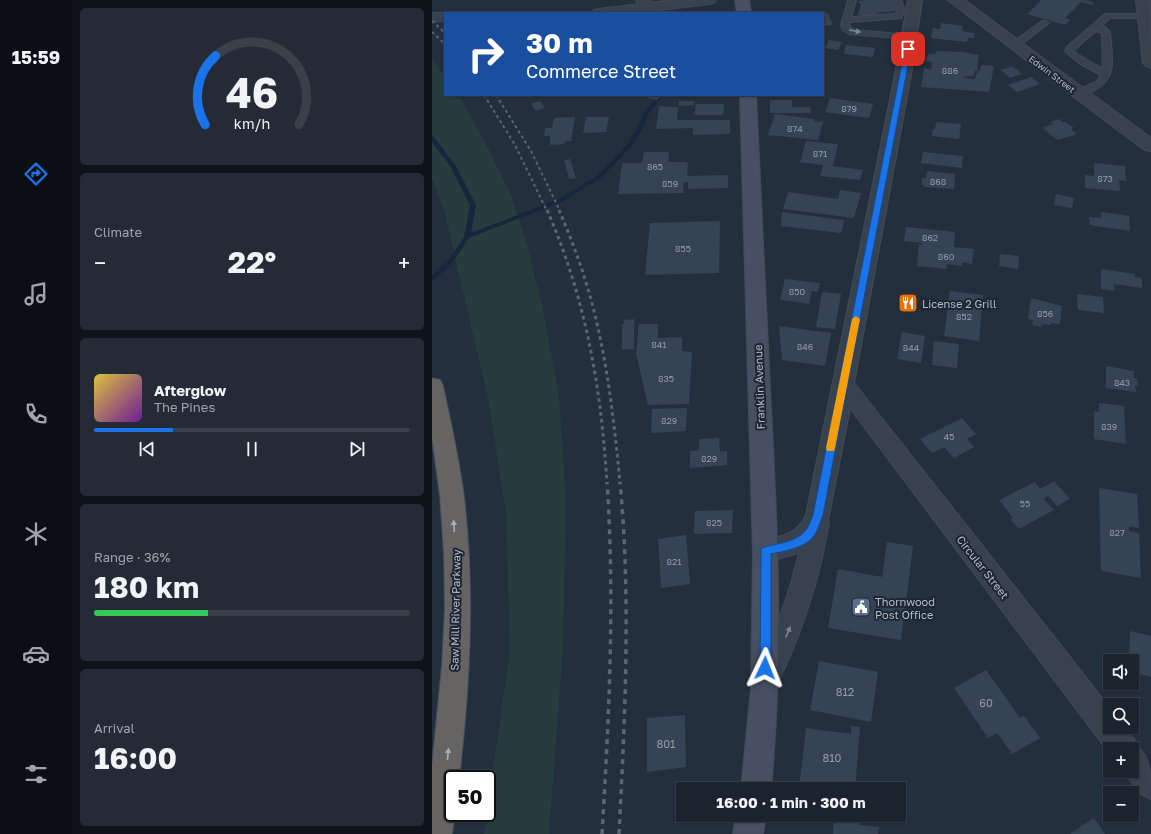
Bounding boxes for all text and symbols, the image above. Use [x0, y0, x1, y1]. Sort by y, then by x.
text: 30 m [526, 26, 593, 59]
icon: right [460, 28, 512, 80]
one-way arrow [849, 28, 861, 34]
pin [891, 32, 925, 66]
icon: arrive [897, 38, 919, 60]
text: 15:59 [12, 46, 60, 68]
street label: Edwin Street [1027, 53, 1078, 95]
text: Commerce Street [526, 60, 676, 82]
house number: 886 [942, 65, 958, 76]
text: 46 [226, 66, 278, 116]
house number: 879 [841, 103, 857, 114]
text: km/h [234, 114, 270, 131]
house number: 874 [787, 123, 803, 134]
house number: 871 [813, 148, 828, 159]
icon: directions [22, 160, 50, 188]
house number: 865 [647, 161, 663, 172]
house number: 873 [1097, 173, 1113, 184]
house number: 868 [930, 176, 946, 187]
house number: 859 [662, 178, 678, 189]
text: Climate [94, 224, 142, 240]
house number: 862 [922, 232, 938, 243]
house number: 855 [675, 243, 691, 254]
text: 22° [228, 244, 276, 280]
text: − [94, 249, 106, 276]
text: + [398, 249, 410, 276]
house number: 860 [938, 251, 955, 262]
icon: music [22, 280, 50, 308]
house number: 850 [789, 286, 806, 297]
restaurant icon: License 2 Grill [897, 292, 919, 314]
place label: License 2 Grill [922, 297, 997, 310]
house number: 856 [1037, 308, 1053, 319]
house number: 852 [956, 311, 972, 322]
house number: 841 [651, 339, 667, 350]
house number: 846 [797, 341, 813, 352]
house number: 844 [903, 342, 920, 353]
street label: Franklin Avenue [751, 344, 767, 430]
house number: 835 [658, 373, 674, 384]
house number: 843 [1114, 377, 1130, 388]
text: Afterglow [154, 381, 226, 399]
text: The Pines [154, 399, 215, 415]
icon: phone [22, 400, 50, 428]
house number: 829 [661, 415, 677, 426]
house number: 839 [1101, 421, 1117, 432]
house number: 45 [944, 431, 954, 442]
icon: previous [136, 438, 158, 460]
icon: pause [241, 438, 263, 460]
icon: next [346, 438, 368, 460]
house number: 829 [701, 453, 717, 464]
house number: 55 [1020, 498, 1030, 509]
house number: 825 [706, 517, 722, 528]
icon: climate [22, 520, 50, 548]
one-way arrow [451, 520, 458, 532]
house number: 827 [1109, 527, 1125, 538]
street label: Circular Street [954, 533, 1012, 601]
text: Range · 36% [94, 549, 170, 565]
street label: Saw Mill River Parkway [447, 549, 463, 671]
house number: 821 [666, 556, 682, 567]
text: 180 km [94, 569, 199, 605]
place label: Thornwood Post Office [875, 595, 935, 621]
public building icon: Thornwood Post Office [850, 596, 872, 618]
one-way arrow [786, 625, 792, 637]
icon: car [22, 640, 50, 668]
position arrow [744, 647, 786, 689]
map controls [1103, 654, 1139, 822]
button: sound [1103, 654, 1139, 690]
house number: 812 [836, 685, 854, 698]
house number: 60 [979, 696, 993, 709]
button: search [1103, 698, 1139, 734]
text: Arrival [94, 720, 135, 736]
house number: 801 [657, 737, 675, 750]
text: 16:00 [94, 740, 177, 776]
button: + [1103, 742, 1139, 778]
one-way arrow [444, 748, 451, 760]
house number: 810 [823, 751, 842, 764]
icon: filters [22, 760, 50, 788]
speed limit sign: 50 [444, 770, 496, 822]
button: − [1103, 786, 1139, 822]
text: 16:00 · 1 min · 300 m [716, 793, 866, 811]

